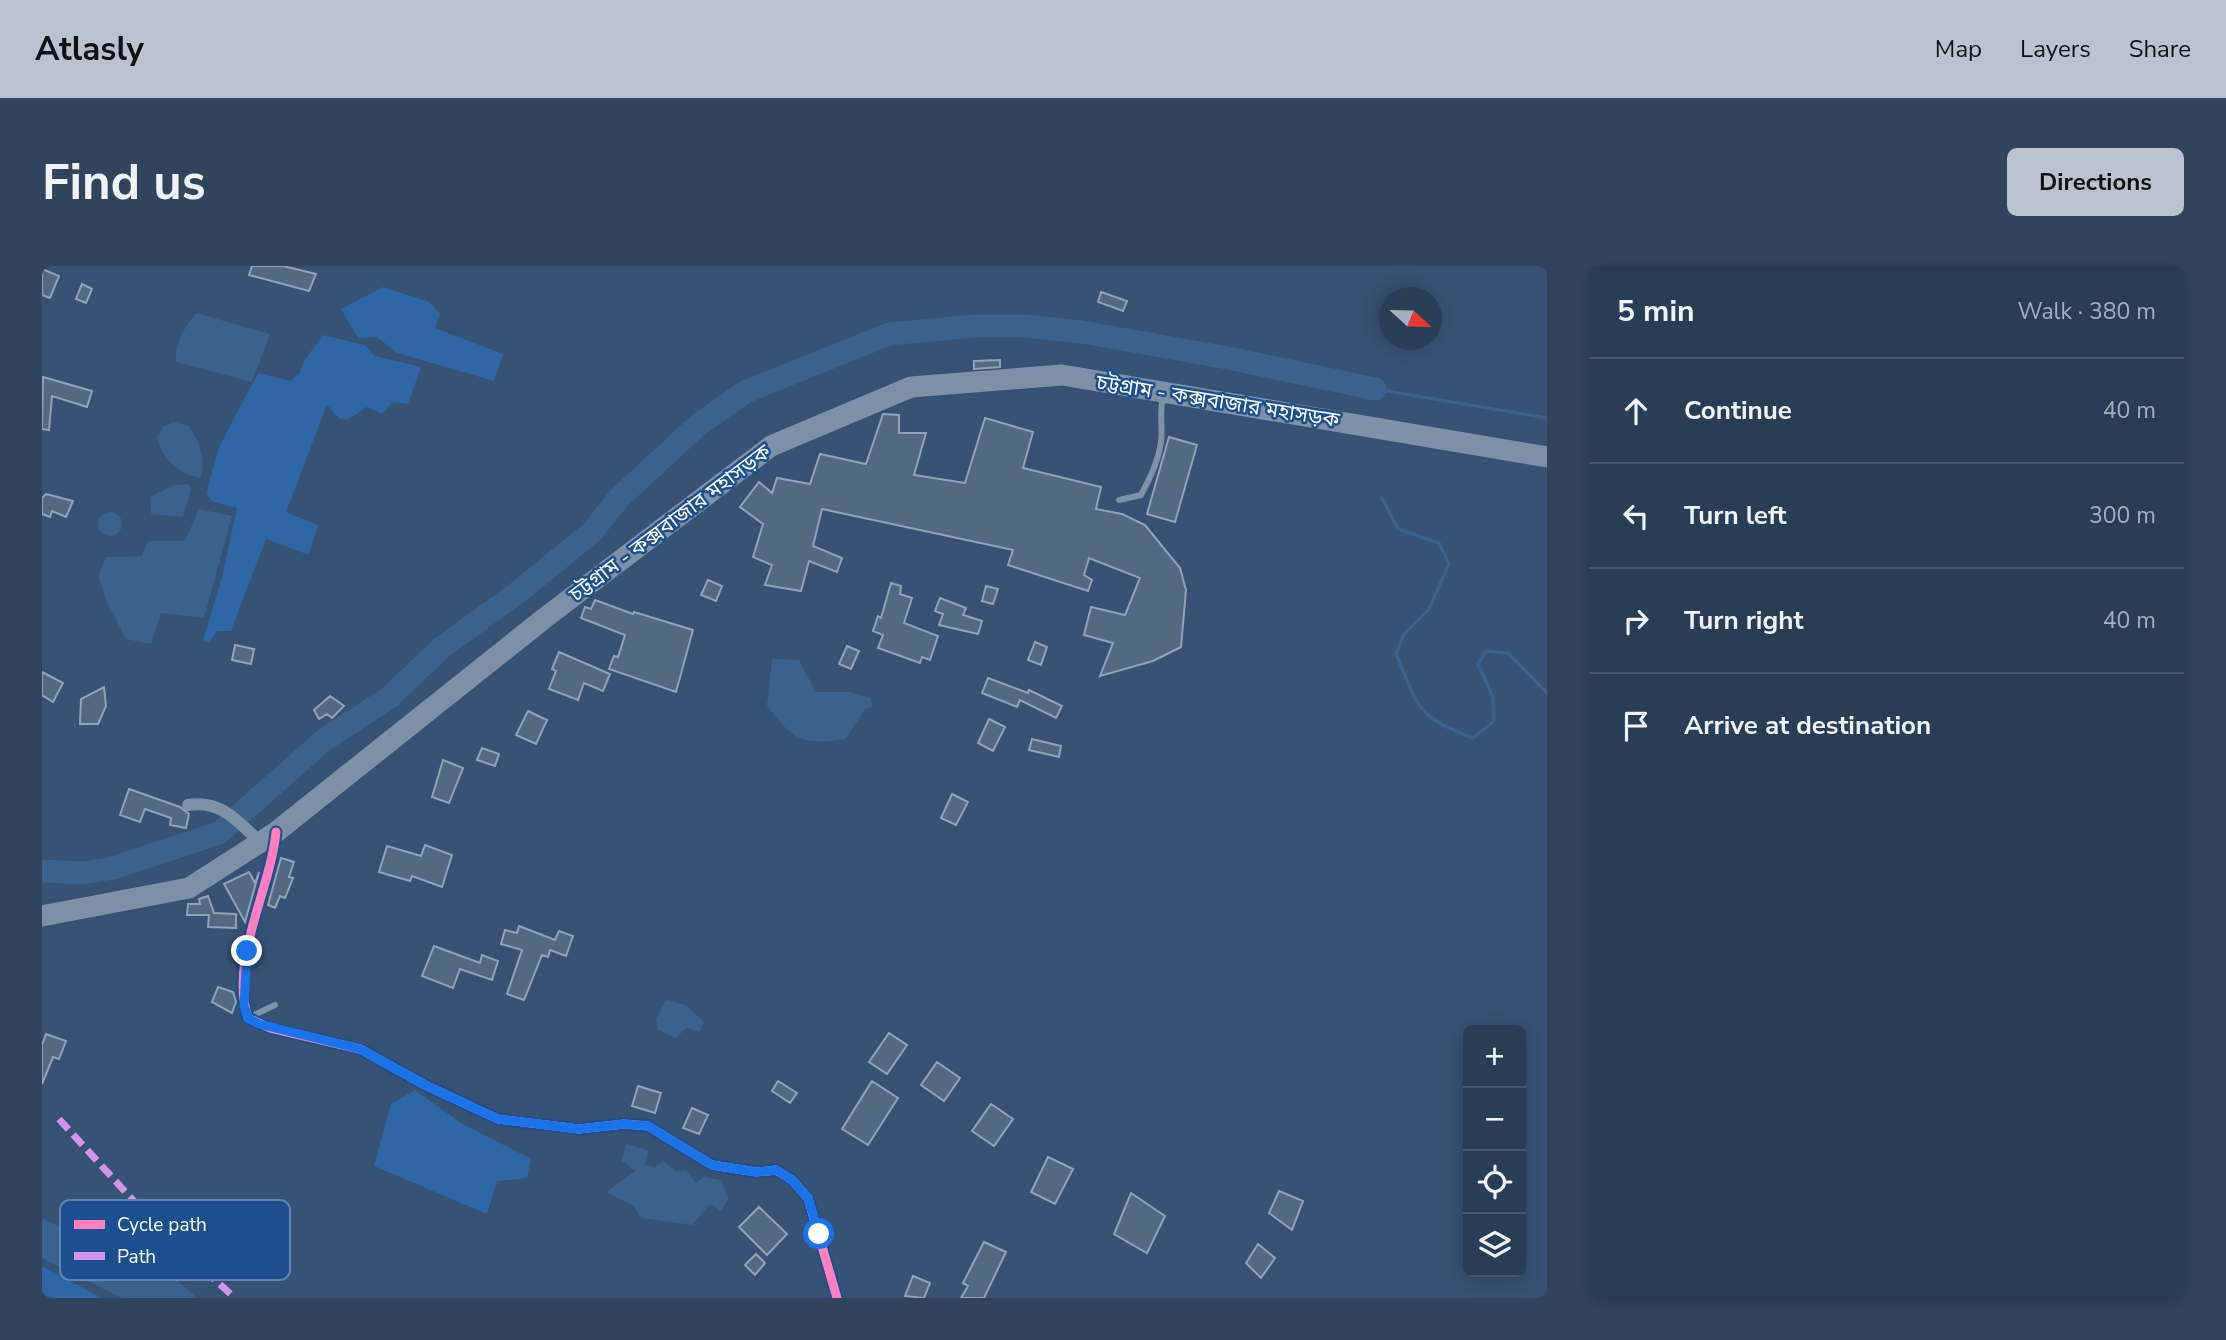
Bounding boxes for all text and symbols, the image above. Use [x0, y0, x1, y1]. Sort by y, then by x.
text: Atlasly [35, 27, 144, 72]
text: Map [1935, 33, 1982, 65]
text: Layers [2020, 33, 2091, 65]
text: Share [2129, 33, 2191, 65]
button: Directions [2007, 148, 2184, 216]
text: Find us [42, 149, 206, 216]
north arrow [1379, 287, 1442, 350]
text: 5 min [1617, 291, 1695, 332]
text: Walk · 380 m [2017, 296, 2156, 327]
street label: চট্টগ্রাম - কক্সবাজার মহাসড়ক [1093, 368, 1343, 434]
icon: ahead [1617, 392, 1655, 430]
text: Continue [1684, 393, 1792, 428]
text: 40 m [2103, 395, 2156, 426]
street label: চট্টগ্রাম - কক্সবাজার মহাসড়ক [563, 437, 777, 609]
icon: left [1617, 497, 1655, 535]
text: Turn left [1684, 498, 1787, 533]
text: 300 m [2089, 500, 2156, 531]
icon: right [1617, 602, 1655, 640]
text: Turn right [1684, 603, 1803, 638]
text: 40 m [2103, 605, 2156, 636]
icon: arrive [1617, 707, 1655, 745]
text: Arrive at destination [1684, 708, 1931, 743]
route end [231, 935, 262, 966]
map controls [1463, 1025, 1526, 1277]
button: + [1463, 1025, 1526, 1088]
button: − [1463, 1088, 1526, 1151]
button: locate [1463, 1151, 1526, 1214]
legend [60, 1200, 290, 1280]
text: Cycle path [117, 1212, 207, 1238]
button: layers [1463, 1214, 1526, 1277]
route start [803, 1218, 834, 1249]
text: Path [117, 1244, 156, 1270]

